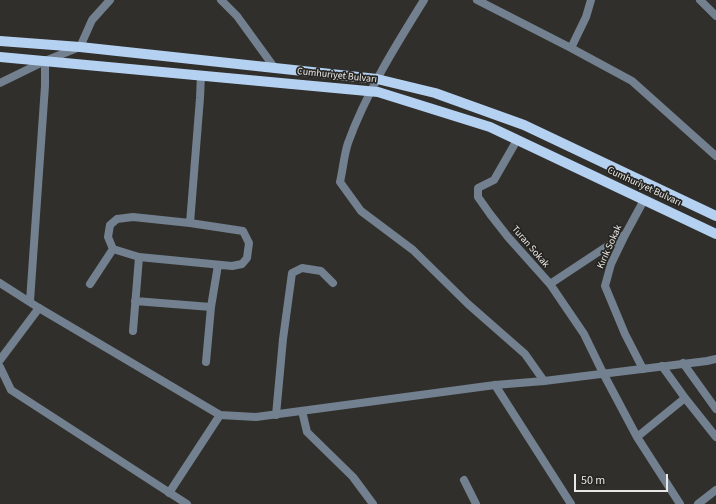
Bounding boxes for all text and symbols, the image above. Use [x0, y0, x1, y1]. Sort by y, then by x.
street label: Cumhuriyet Bulvarı [296, 66, 378, 86]
street label: Cumhuriyet Bulvarı [605, 165, 683, 209]
street label: Kırık Sokak [595, 223, 625, 271]
street label: Turan Sokak [509, 224, 551, 270]
scale bar [576, 466, 670, 492]
text: 50 m [581, 472, 605, 489]

